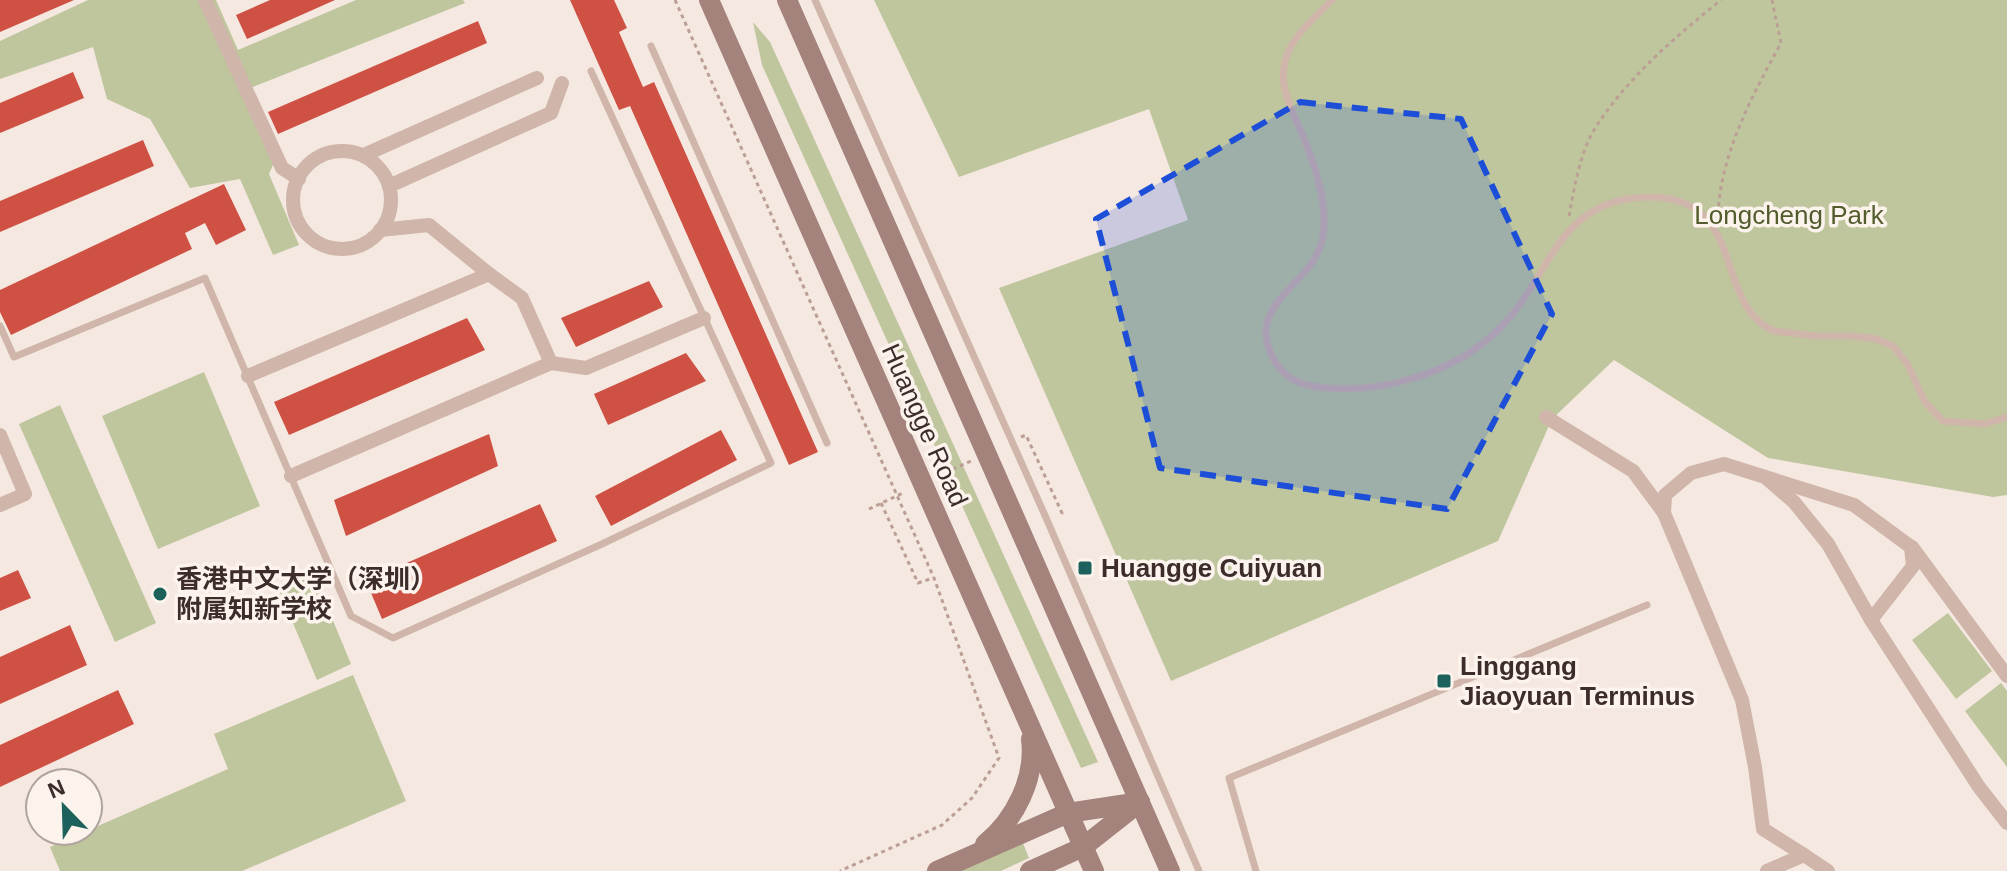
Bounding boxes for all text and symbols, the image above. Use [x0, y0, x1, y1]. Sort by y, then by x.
park label: Longcheng Park [1694, 200, 1885, 230]
street label: Huangge Road [876, 339, 974, 511]
place label: Huangge Cuiyuan [1101, 553, 1322, 583]
marker: Huangge Cuiyuan [1076, 559, 1094, 577]
place label: 香港中文大学（深圳） 附属知新学校 [176, 564, 436, 624]
marker: 香港中文大学（深圳） 附属知新学校 [151, 585, 169, 603]
place label: Linggang Jiaoyuan Terminus [1460, 651, 1695, 711]
marker: Linggang Jiaoyuan Terminus [1435, 672, 1453, 690]
north arrow [24, 767, 104, 847]
text: N [44, 774, 69, 804]

